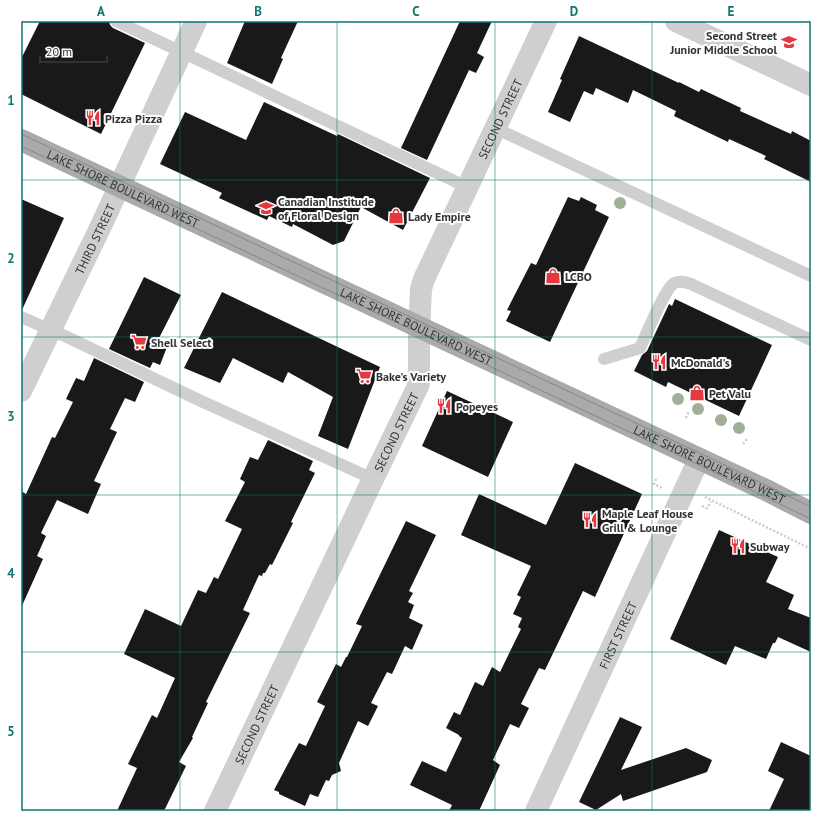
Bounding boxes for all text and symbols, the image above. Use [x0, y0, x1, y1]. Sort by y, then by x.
text: A [97, 3, 105, 20]
text: B [254, 3, 262, 20]
text: C [412, 3, 420, 20]
text: D [570, 3, 578, 20]
text: E [728, 3, 735, 20]
place label: Second Street Junior Middle School [669, 28, 778, 57]
school or university icon: Second Street Junior Middle School [780, 33, 798, 51]
scale bar [40, 38, 107, 64]
text: 20 m [46, 44, 72, 59]
street label: SECOND STREET [475, 76, 525, 161]
text: 1 [7, 92, 15, 109]
restaurant icon: Pizza Pizza [84, 109, 102, 127]
place label: Pizza Pizza [105, 111, 162, 126]
street label: LAKE SHORE BOULEVARD WEST [45, 146, 202, 230]
place label: Canadian Institude of Floral Design [278, 194, 374, 223]
school or university icon: Canadian Institude of Floral Design [257, 199, 275, 217]
street label: THIRD STREET [71, 201, 118, 276]
shop icon: Lady Empire [387, 207, 405, 225]
place label: Lady Empire [408, 209, 471, 224]
text: 2 [7, 250, 15, 267]
shop icon: LCBO [544, 267, 562, 285]
place label: LCBO [565, 269, 592, 284]
street label: LAKE SHORE BOULEVARD WEST [338, 284, 495, 368]
supermarket icon: Shell Select [130, 333, 148, 351]
place label: Shell Select [151, 335, 212, 350]
restaurant icon: McDonald's [650, 353, 668, 371]
place label: McDonald's [671, 355, 730, 370]
supermarket icon: Bake's Variety [355, 367, 373, 385]
place label: Bake's Variety [376, 369, 446, 384]
shop icon: Pet Valu [688, 384, 706, 402]
place label: Pet Valu [709, 386, 751, 401]
street label: SECOND STREET [370, 389, 422, 474]
restaurant icon: Popeyes [435, 397, 453, 415]
place label: Popeyes [456, 399, 498, 414]
text: 3 [7, 408, 15, 425]
street label: LAKE SHORE BOULEVARD WEST [631, 422, 788, 506]
place label: Maple Leaf House Grill & Lounge [602, 506, 693, 535]
restaurant icon: Maple Leaf House Grill & Lounge [581, 511, 599, 529]
restaurant icon: Subway [729, 537, 747, 555]
place label: Subway [750, 539, 790, 554]
text: 4 [7, 565, 15, 582]
street label: FIRST STREET [596, 599, 640, 671]
street label: SECOND STREET [231, 682, 282, 767]
text: 5 [7, 723, 15, 740]

